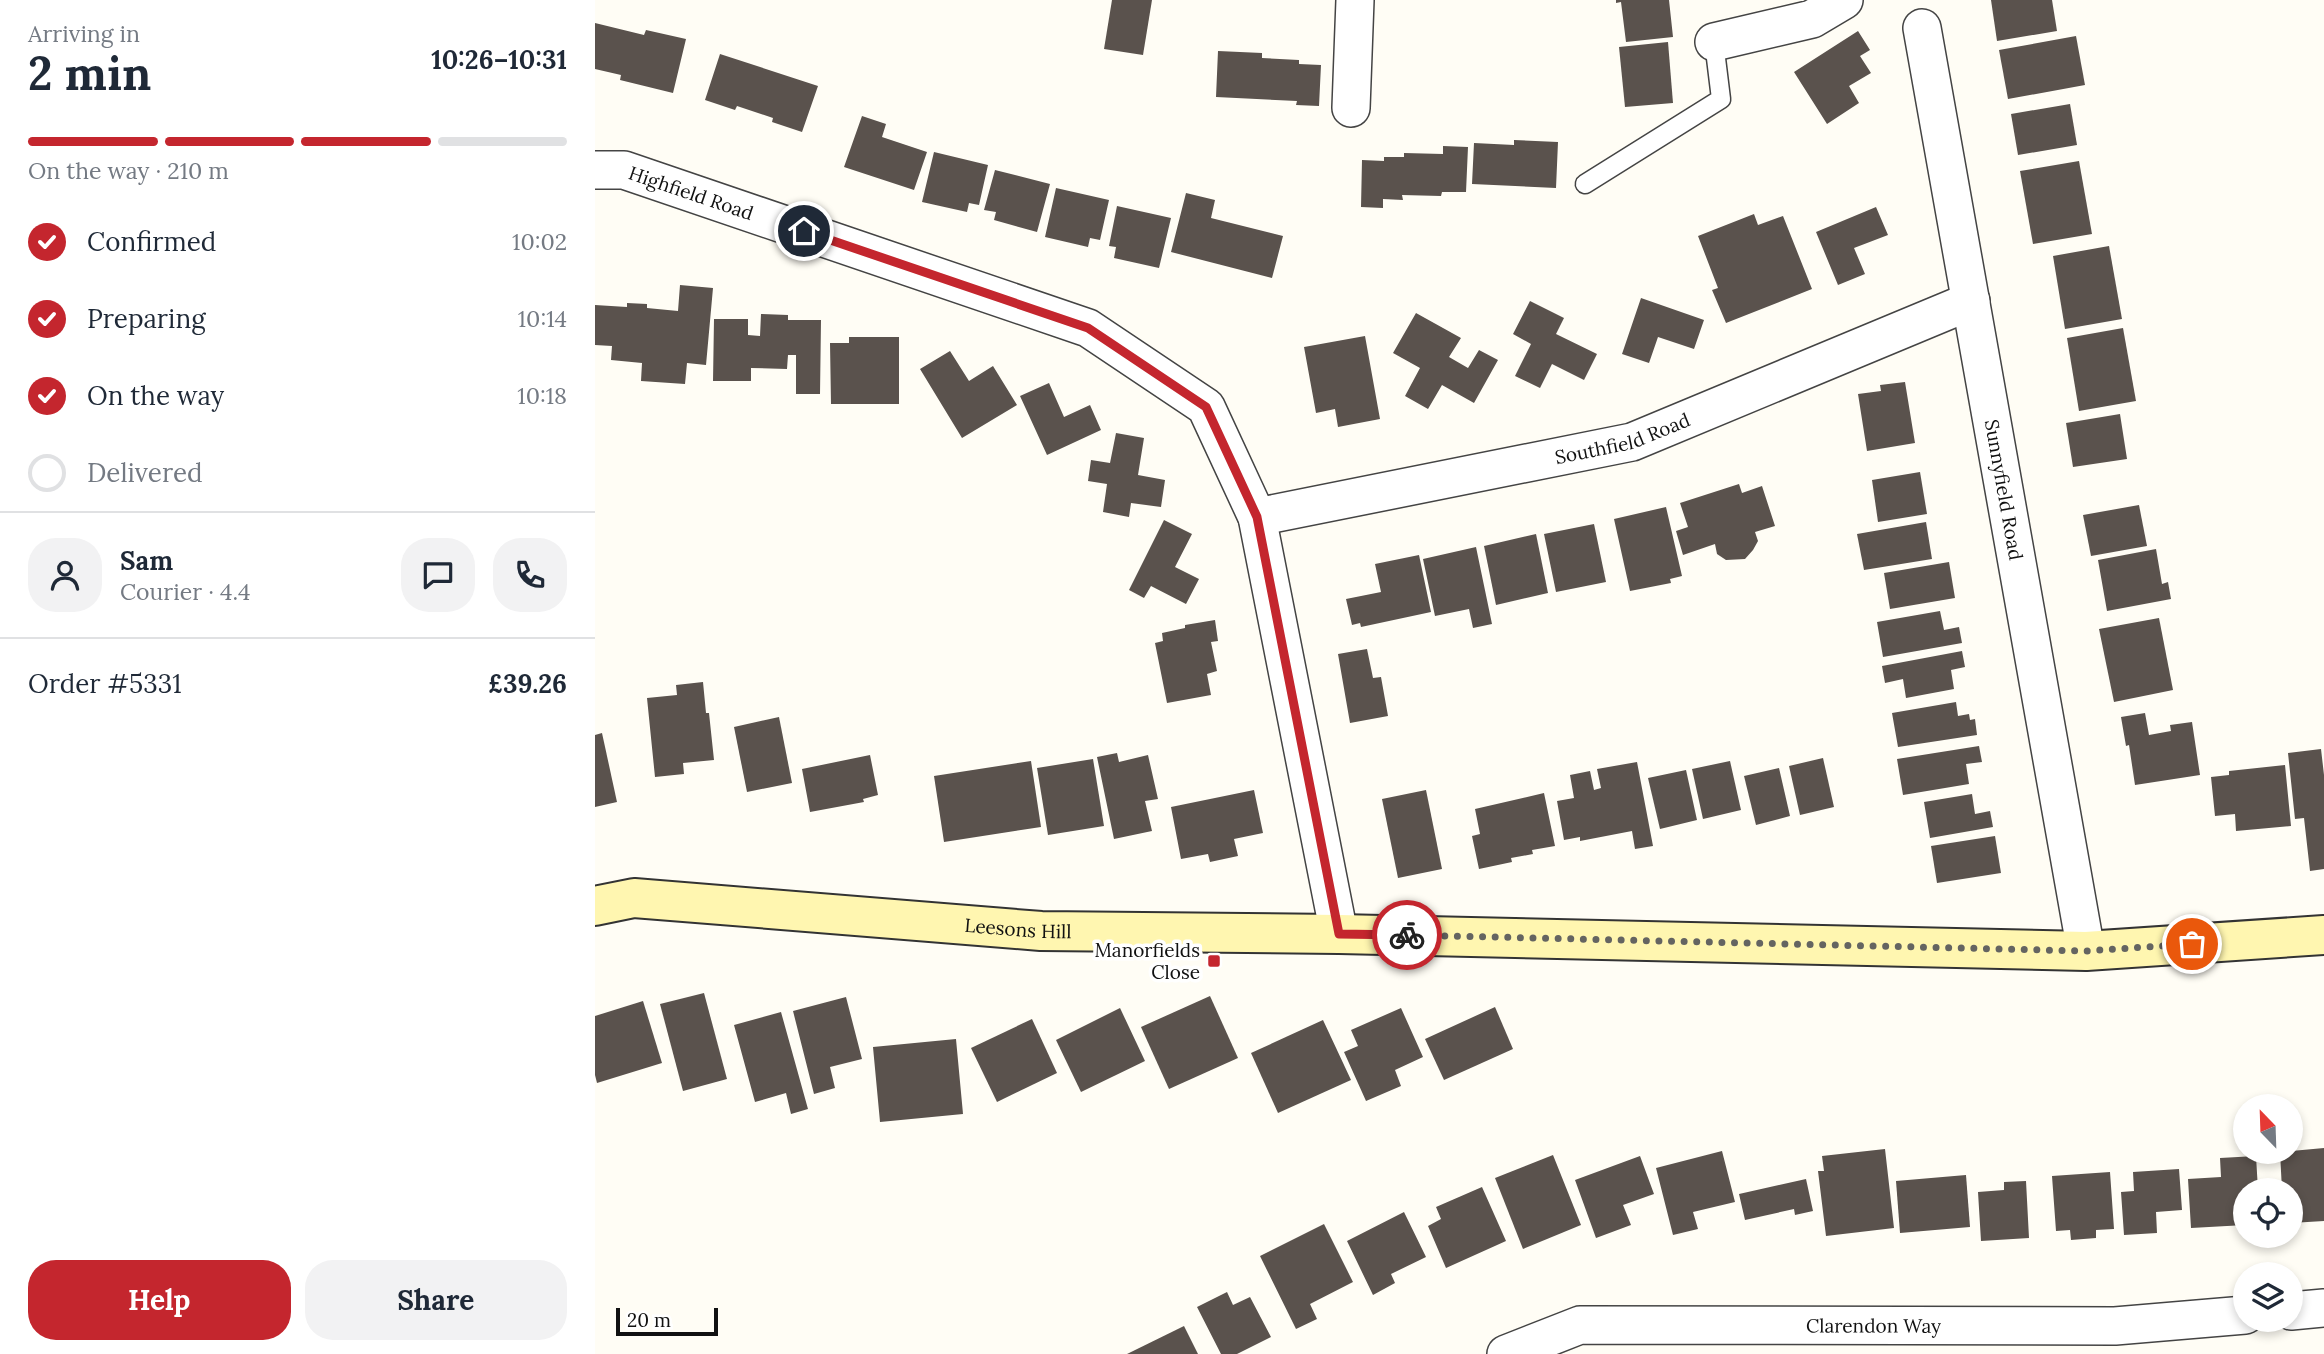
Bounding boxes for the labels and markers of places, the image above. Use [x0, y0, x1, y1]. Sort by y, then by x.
pin [774, 201, 834, 261]
pin [2162, 914, 2222, 974]
place label: Manorfields Close [1094, 938, 1200, 984]
marker: Manorfields Close [1206, 953, 1222, 969]

